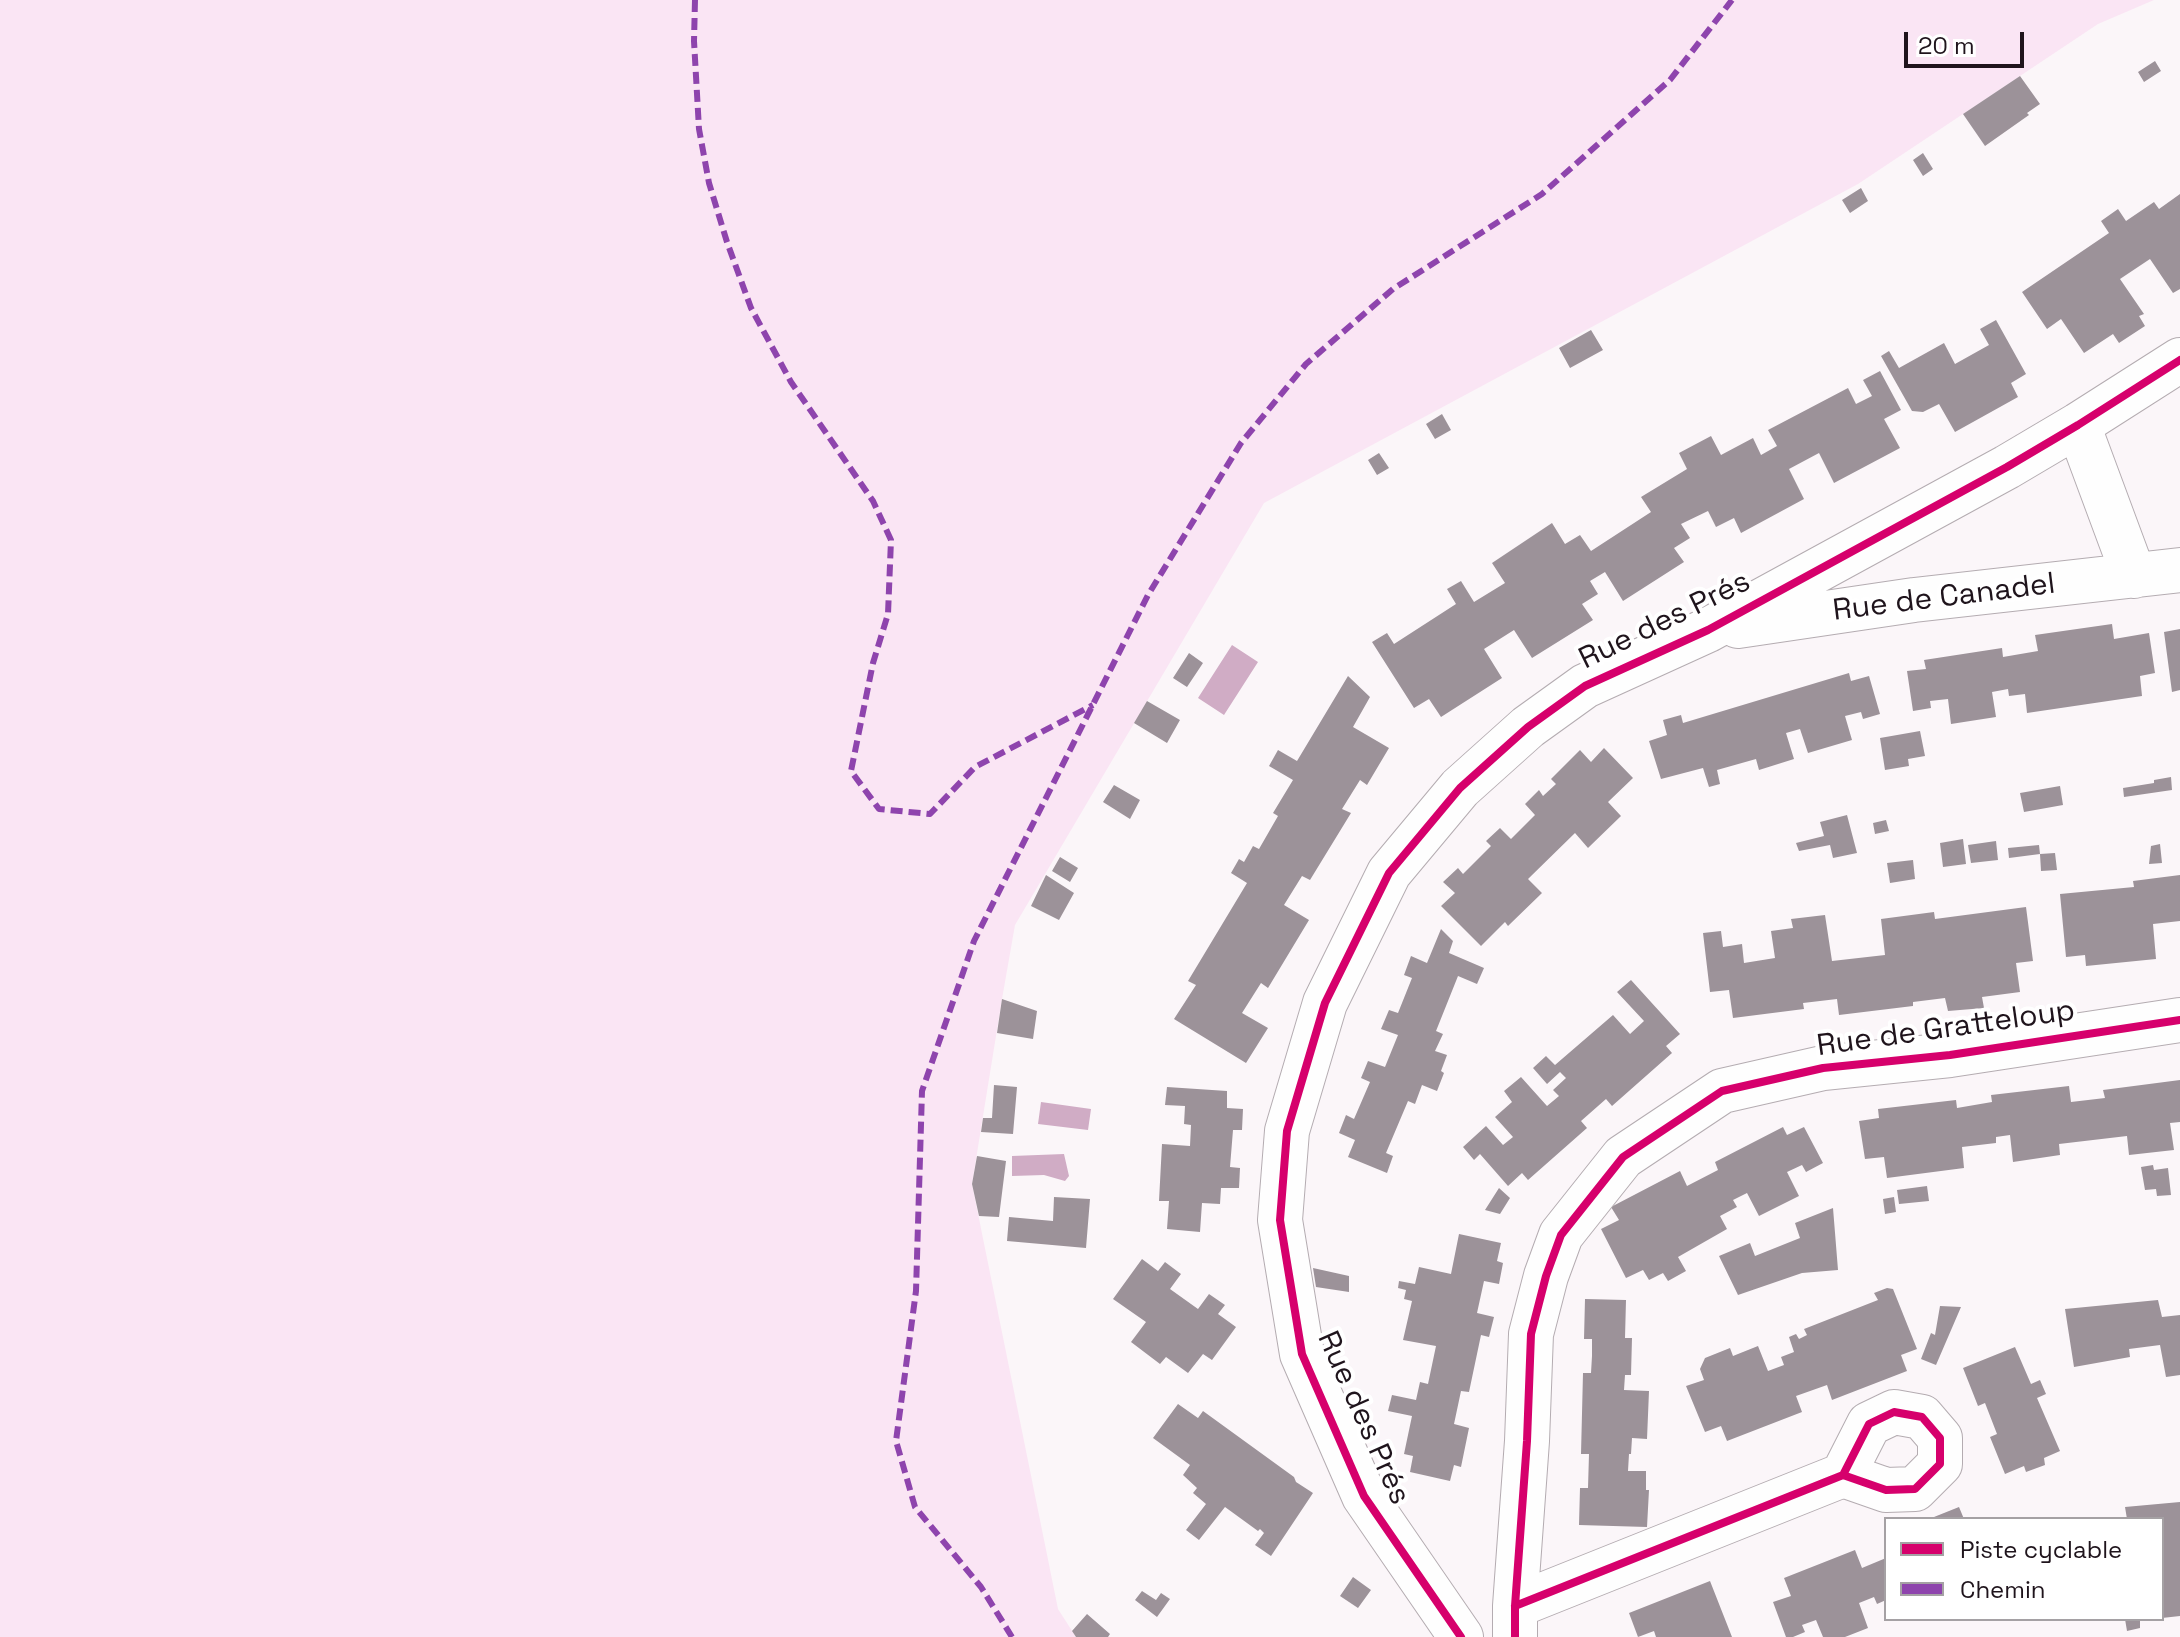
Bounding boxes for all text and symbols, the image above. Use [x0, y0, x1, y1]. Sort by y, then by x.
scale bar [1908, 16, 2028, 66]
text: 20 m [1918, 30, 1975, 61]
street label: Rue des Prés [1574, 564, 1756, 678]
street label: Rue de Canadel [1831, 567, 2057, 629]
street label: Rue de Gratteloup [1815, 993, 2077, 1065]
street label: Rue des Prés [1309, 1326, 1417, 1510]
legend [1884, 1517, 2164, 1621]
text: Piste cyclable [1960, 1534, 2122, 1565]
text: Chemin [1960, 1574, 2046, 1605]

